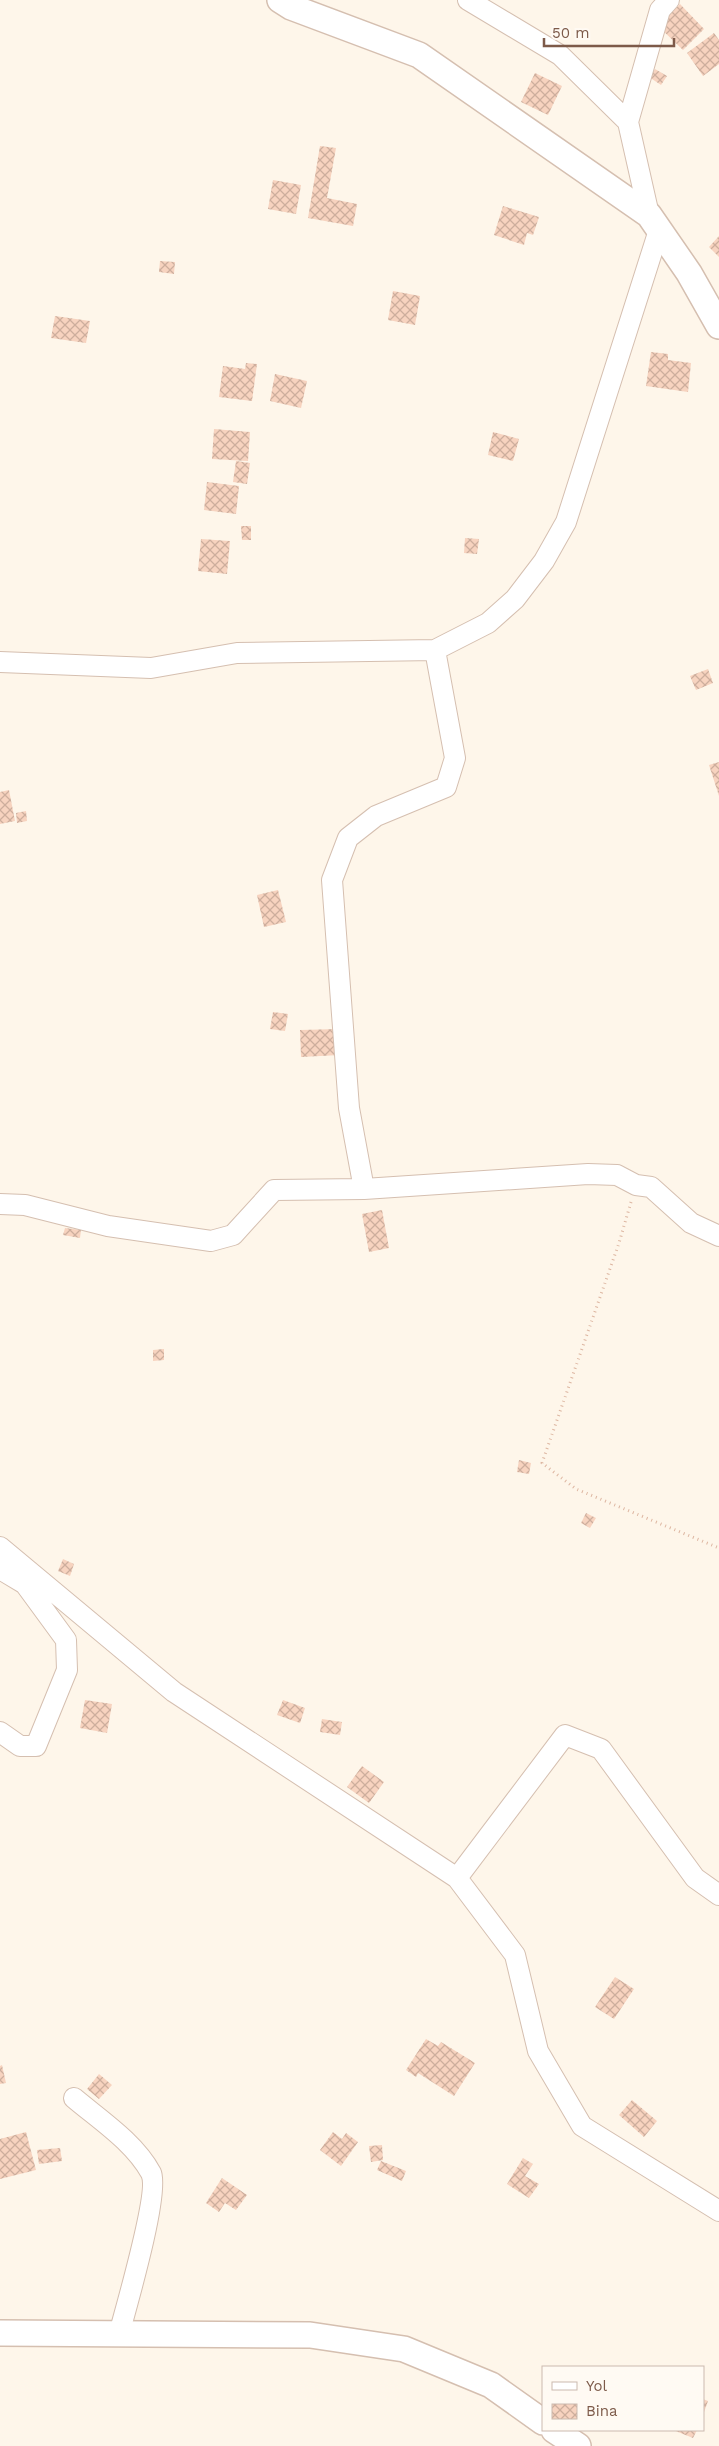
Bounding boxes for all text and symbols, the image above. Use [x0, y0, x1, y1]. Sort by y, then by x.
scale bar [544, 15, 674, 47]
text: 50 m [552, 24, 589, 42]
legend [542, 2366, 704, 2431]
text: Yol [586, 2377, 608, 2395]
text: Bina [586, 2402, 618, 2420]

